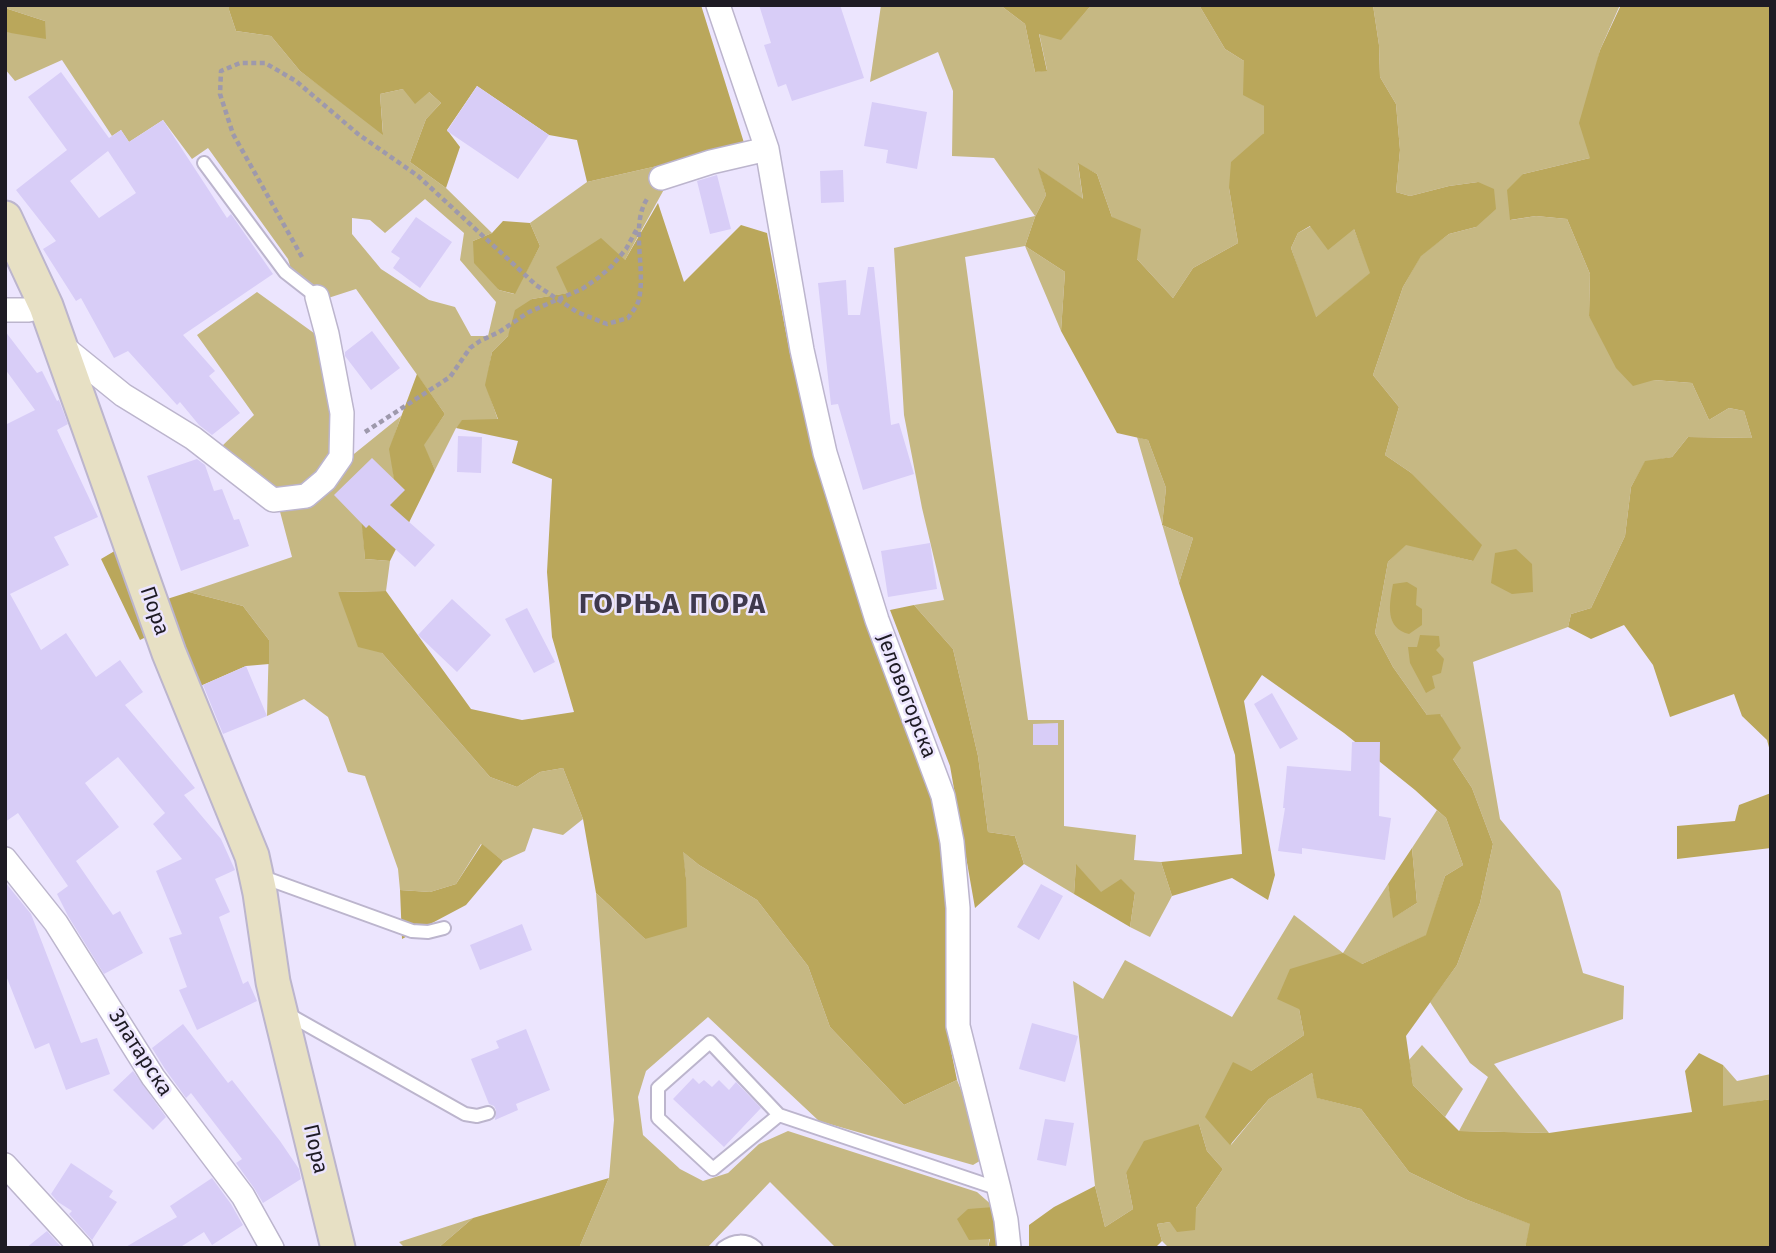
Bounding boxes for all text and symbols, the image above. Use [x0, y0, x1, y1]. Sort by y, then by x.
street label: Пора [134, 583, 174, 639]
district label: ГОРЊА ПОРА [580, 588, 766, 622]
street label: Јеловогорска [871, 630, 941, 762]
street label: Златарска [103, 1005, 177, 1101]
street label: Пора [297, 1122, 333, 1176]

